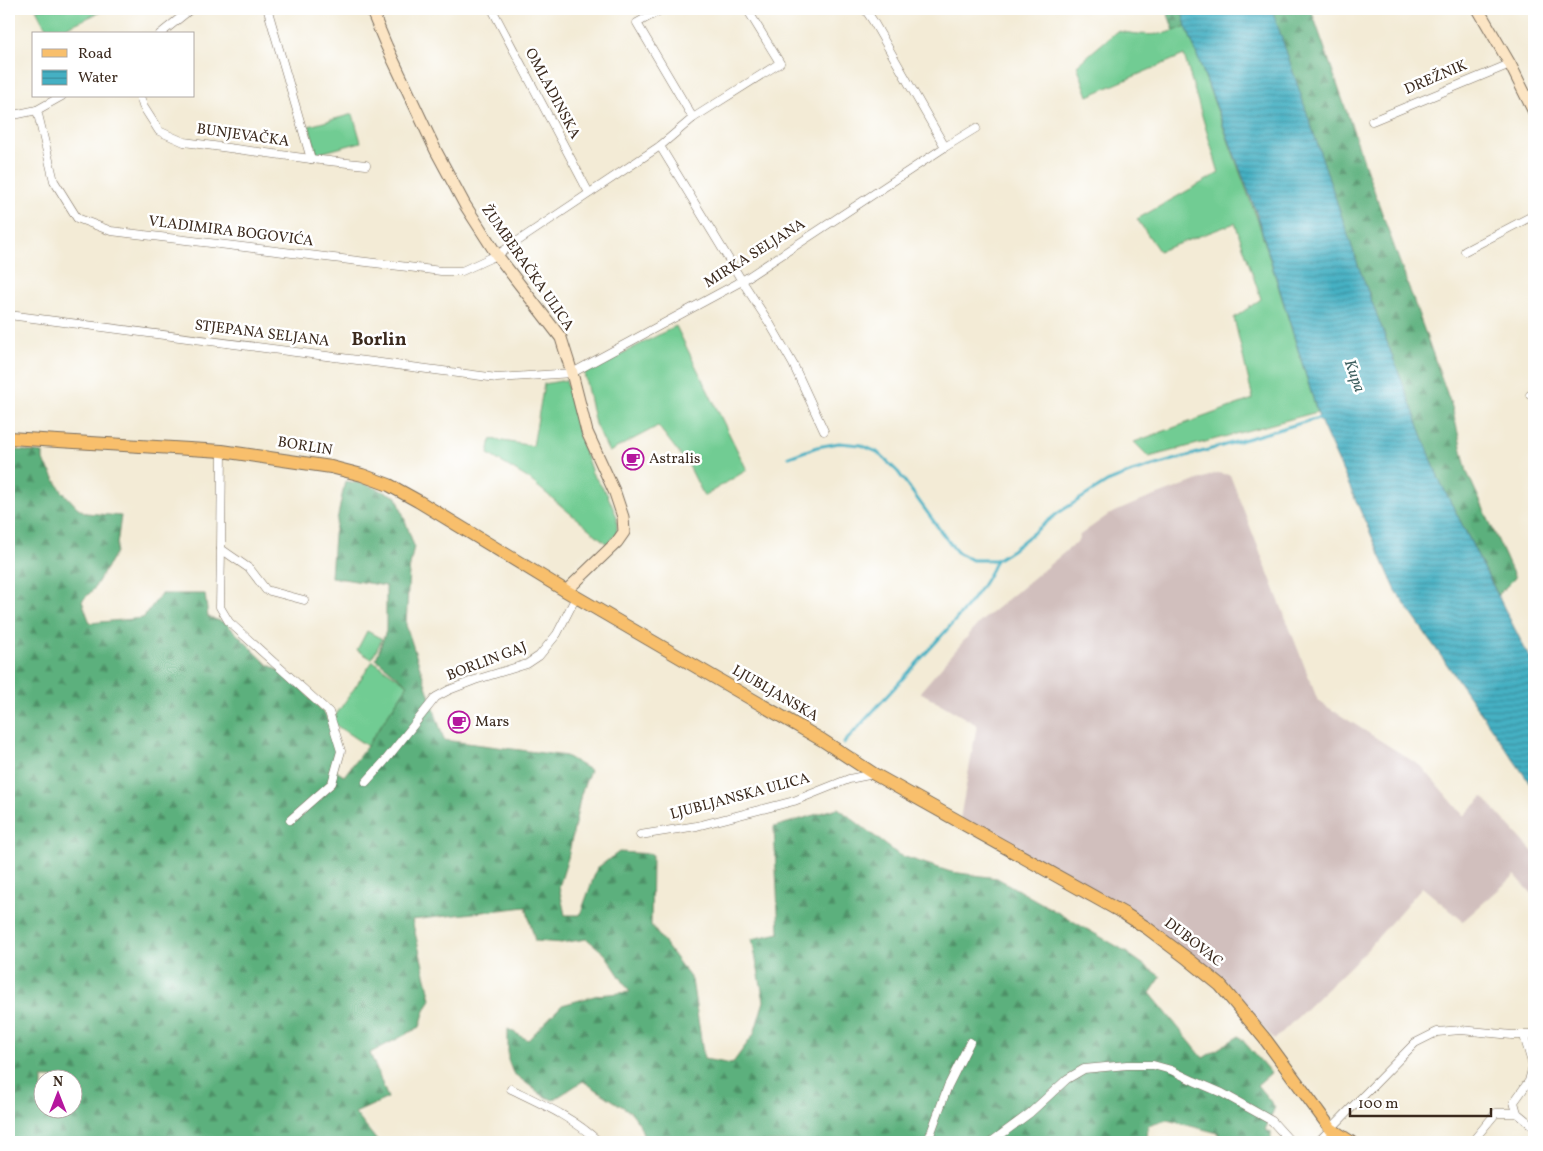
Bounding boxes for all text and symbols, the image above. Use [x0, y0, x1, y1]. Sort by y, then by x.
legend [32, 32, 195, 98]
text: Road [78, 44, 112, 65]
street label: OMLADINSKA [519, 45, 585, 144]
street label: DREŽNIK [1401, 55, 1471, 101]
text: Water [78, 68, 118, 89]
street label: BUNJEVAČKA [195, 119, 291, 153]
street label: ŽUMBERAČKA ULICA [475, 201, 579, 336]
street label: VLADIMIRA BOGOVIĆA [147, 211, 315, 253]
street label: MIRKA SELJANA [700, 214, 810, 294]
street label: STJEPANA SELJANA [193, 315, 331, 353]
district label: Borlin [351, 328, 407, 353]
water label: Kupa [1338, 357, 1370, 396]
street label: BORLIN [276, 432, 334, 462]
cafe icon: Astralis [621, 447, 645, 471]
place label: Astralis [649, 449, 700, 470]
street label: BORLIN GAJ [444, 637, 530, 687]
street label: LJUBLJANSKA [728, 661, 823, 728]
cafe icon: Mars [447, 710, 471, 734]
place label: Mars [475, 712, 509, 733]
street label: LJUBLJANSKA ULICA [668, 768, 813, 826]
street label: DUBOVAC [1159, 913, 1227, 973]
north arrow [32, 1068, 82, 1118]
text: N [53, 1073, 63, 1092]
scale bar [1350, 1086, 1492, 1118]
text: 100 m [1358, 1094, 1398, 1115]

